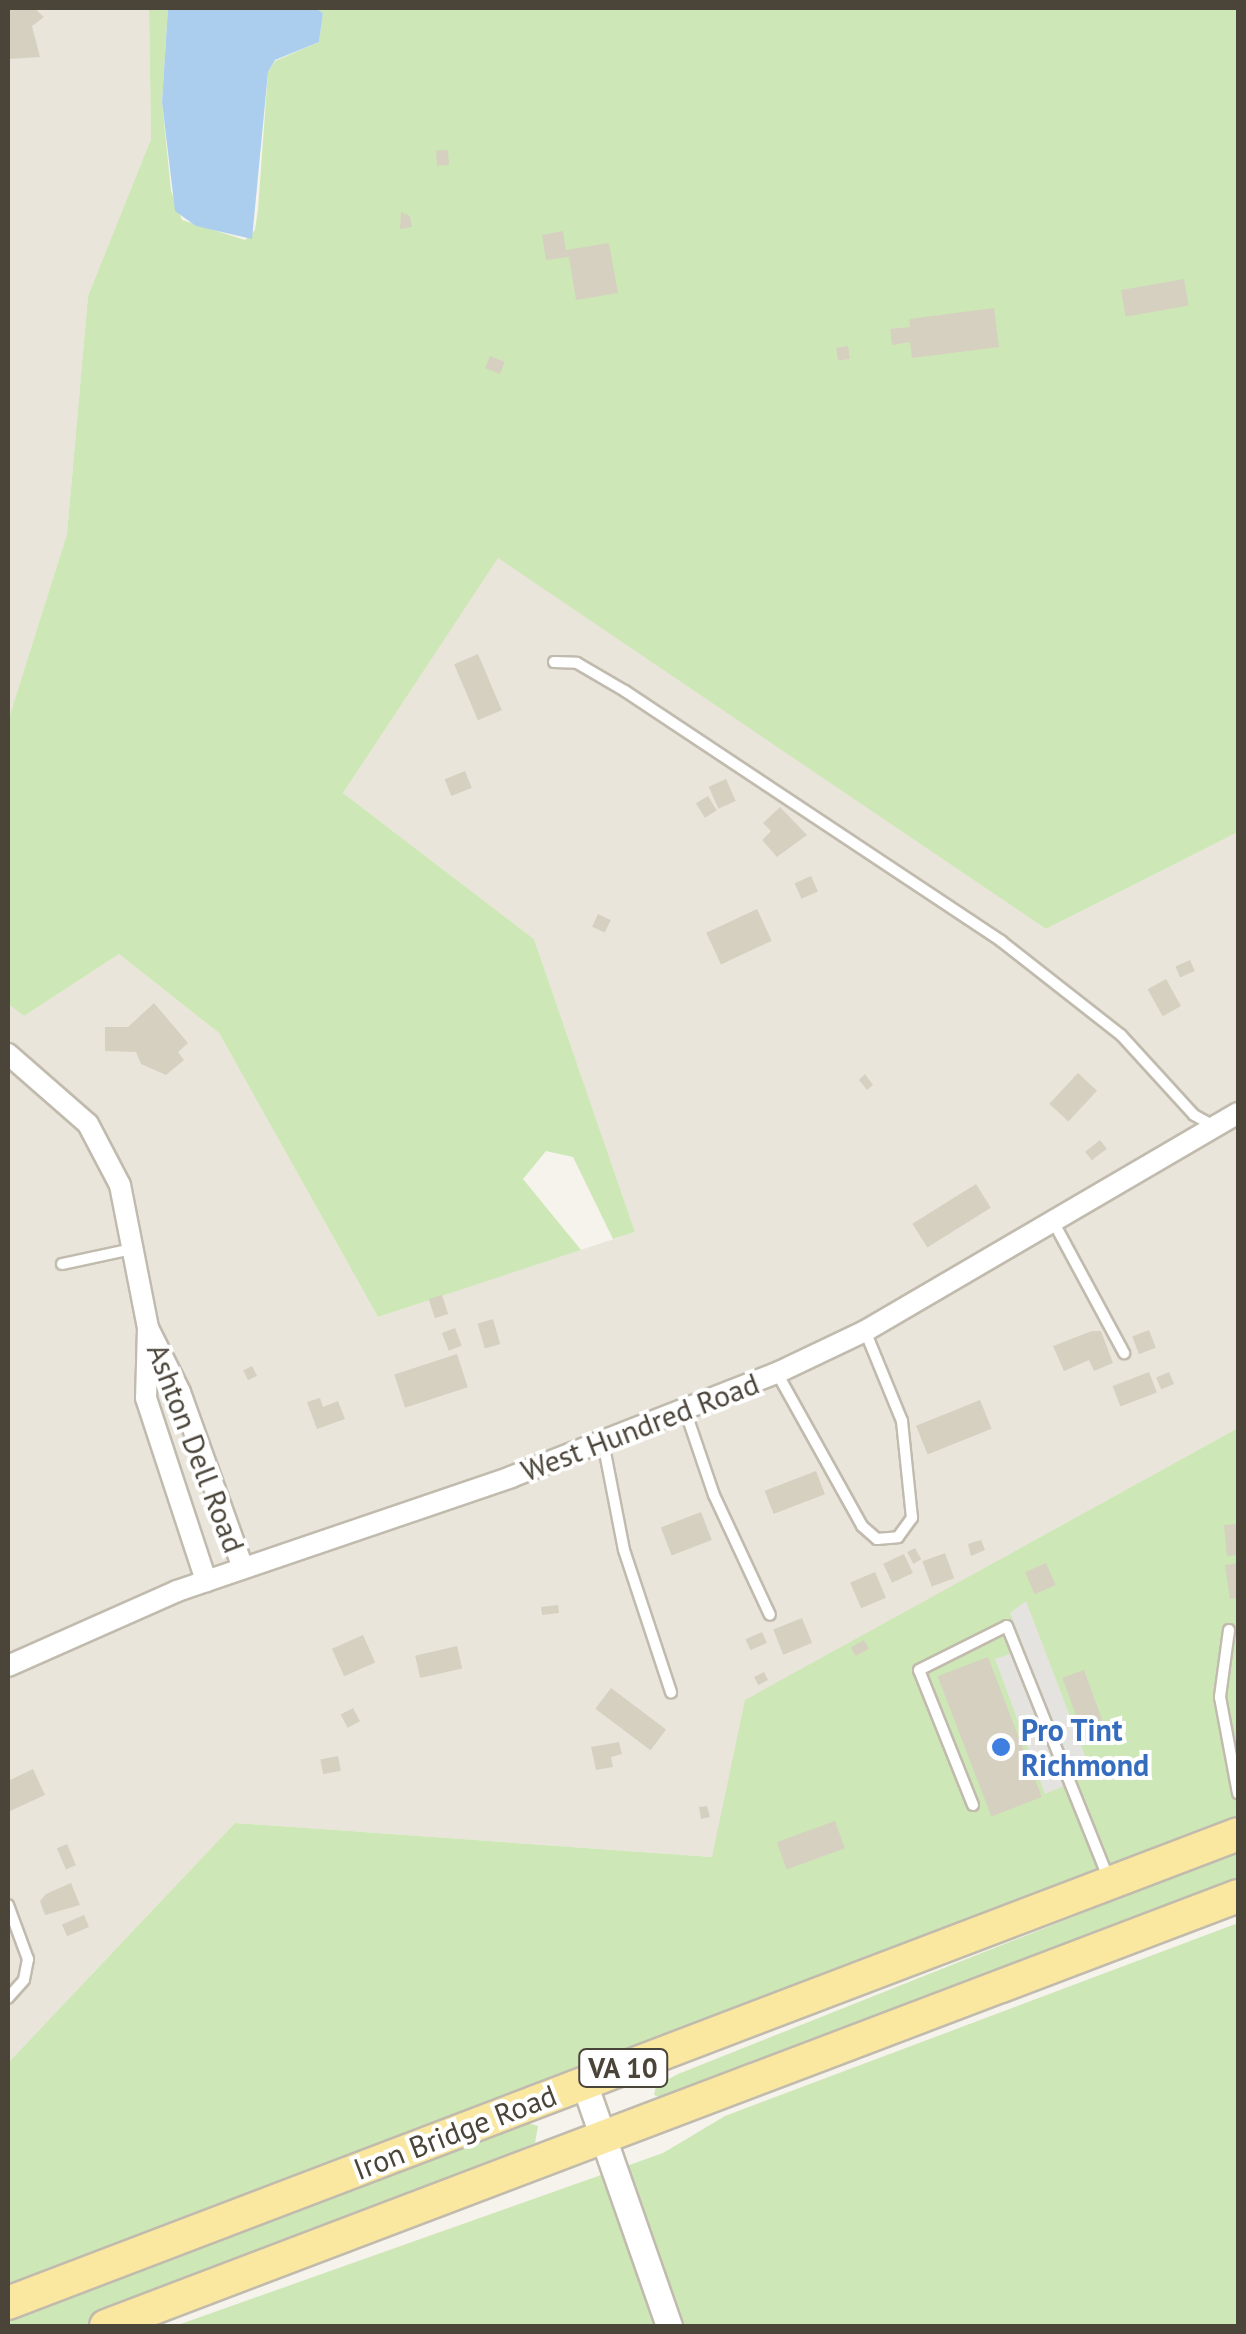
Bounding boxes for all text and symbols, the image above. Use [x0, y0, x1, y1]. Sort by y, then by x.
street label: Ashton Dell Road [140, 1338, 252, 1558]
street label: West Hundred Road [516, 1365, 764, 1489]
place label: Pro Tint Richmond [1021, 1712, 1149, 1782]
marker: Pro Tint Richmond [990, 1736, 1012, 1758]
road number: VA 10 [576, 2045, 670, 2091]
street label: Iron Bridge Road [349, 2077, 561, 2187]

